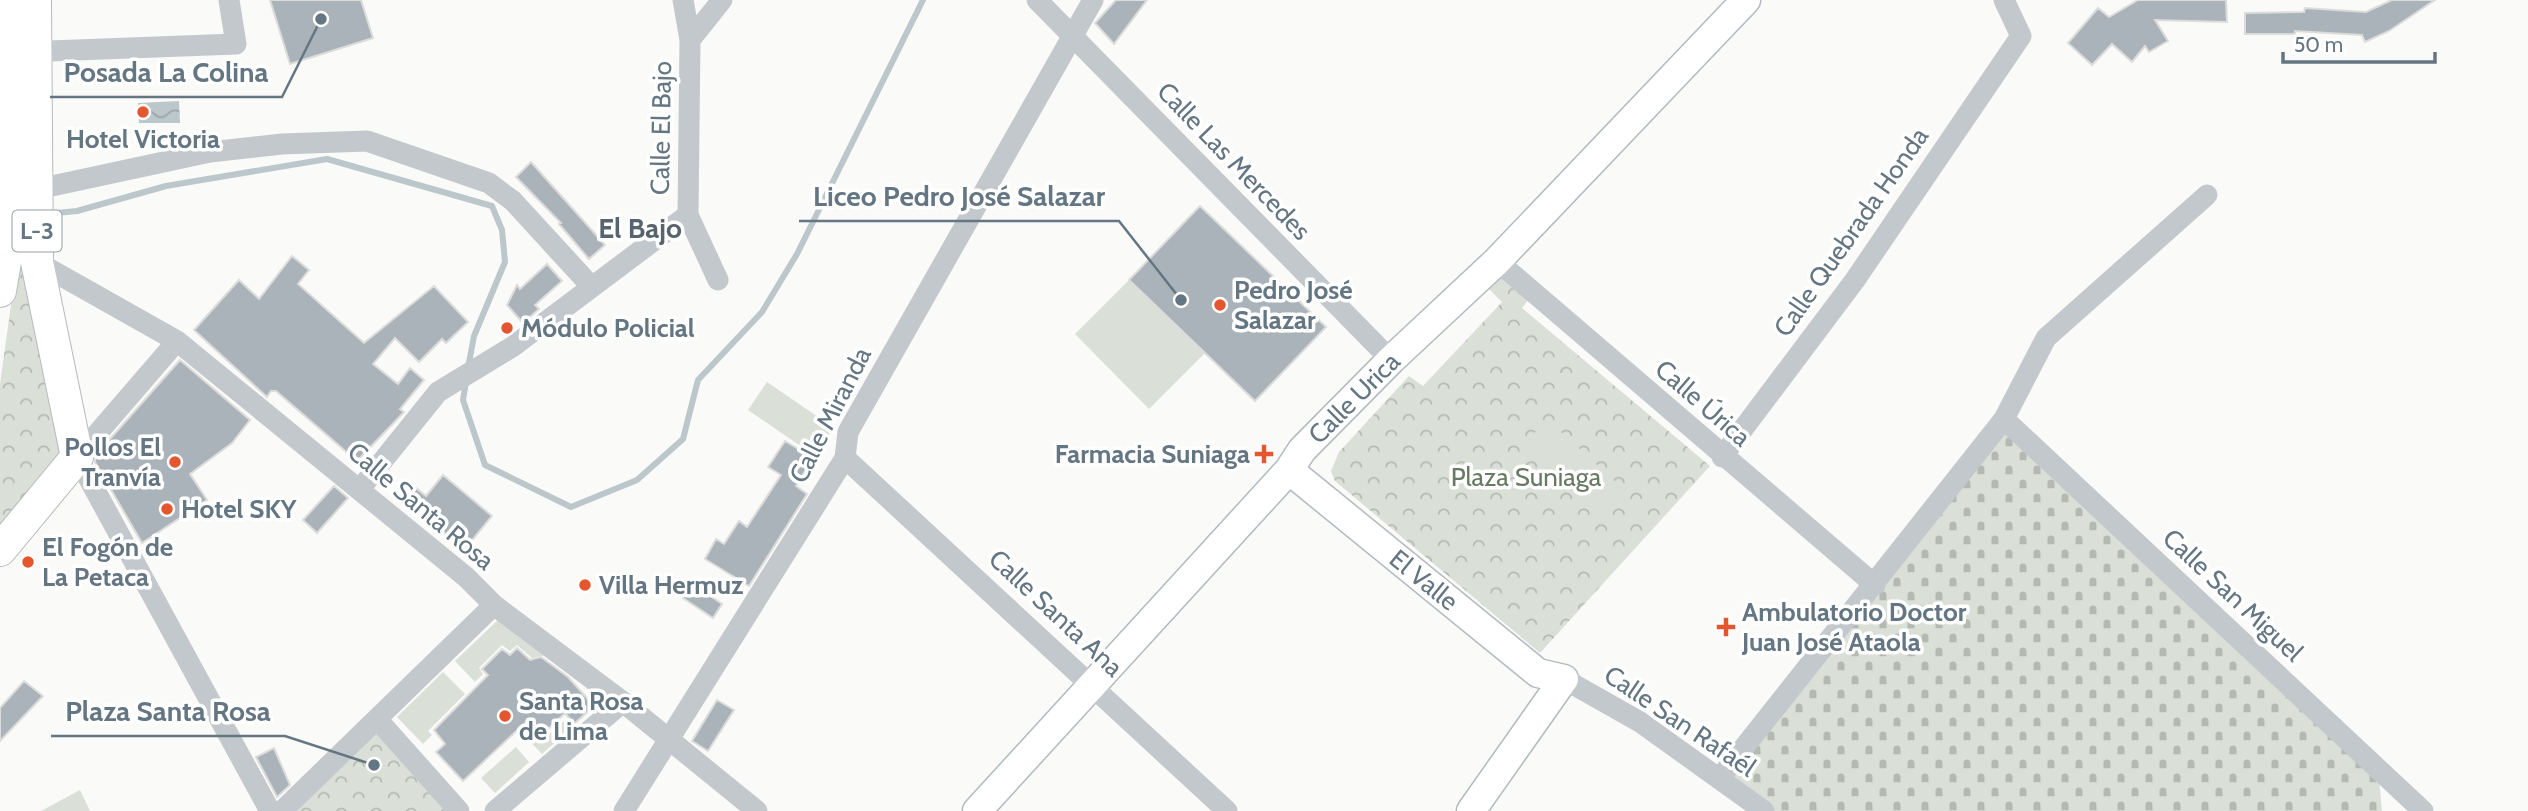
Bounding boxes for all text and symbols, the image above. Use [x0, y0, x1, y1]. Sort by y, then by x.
scale bar [2283, 21, 2435, 65]
text: 50 m [2294, 32, 2343, 57]
callout: Posada La Colina [50, 48, 282, 97]
text: Posada La Colina [64, 55, 268, 89]
street label: Calle El Bajo [644, 61, 678, 195]
street label: Calle Las Mercedes [1150, 75, 1318, 247]
marker: Hotel Victoria [135, 104, 151, 120]
street label: Calle Quebrada Honda [1767, 121, 1936, 343]
place label: Hotel Victoria [66, 123, 220, 155]
callout: Liceo Pedro José Salazar [799, 172, 1119, 221]
text: Liceo Pedro José Salazar [813, 179, 1106, 213]
road number: L-3 [12, 210, 61, 252]
district label: El Bajo [598, 211, 682, 245]
place label: Pedro José Salazar [1234, 274, 1353, 336]
marker: Pedro José Salazar [1212, 297, 1228, 313]
place label: Módulo Policial [521, 312, 695, 344]
marker: Módulo Policial [499, 320, 515, 336]
street label: Calle Miranda [782, 341, 878, 488]
street label: Calle Urica [1302, 345, 1407, 450]
street label: Calle Úrica [1649, 353, 1758, 454]
place label: Pollos El Tranvía [64, 431, 161, 493]
street label: Calle Santa Rosa [341, 435, 501, 577]
place label: Farmacia Suniaga [1055, 438, 1250, 470]
marker: Farmacia Suniaga [1256, 446, 1272, 462]
marker: Pollos El Tranvía [167, 454, 183, 470]
park label: Plaza Suniaga [1451, 461, 1602, 493]
place label: Hotel SKY [181, 493, 297, 525]
marker: Hotel SKY [159, 501, 175, 517]
street label: Calle San Miguel [2156, 522, 2310, 668]
place label: El Fogón de La Petaca [42, 531, 173, 593]
street label: Calle Santa Ana [982, 543, 1130, 684]
street label: El Valle [1383, 543, 1465, 617]
marker: El Fogón de La Petaca [20, 554, 36, 570]
place label: Villa Hermuz [599, 569, 743, 601]
marker: Villa Hermuz [577, 577, 593, 593]
place label: Ambulatorio Doctor Juan José Ataola [1741, 596, 1967, 658]
marker: Ambulatorio Doctor Juan José Ataola [1716, 617, 1736, 637]
street label: Calle San Rafaél [1598, 658, 1762, 784]
place label: Santa Rosa de Lima [519, 685, 644, 747]
callout: Plaza Santa Rosa [51, 687, 285, 736]
text: Plaza Santa Rosa [65, 694, 271, 728]
marker: Santa Rosa de Lima [497, 708, 513, 724]

